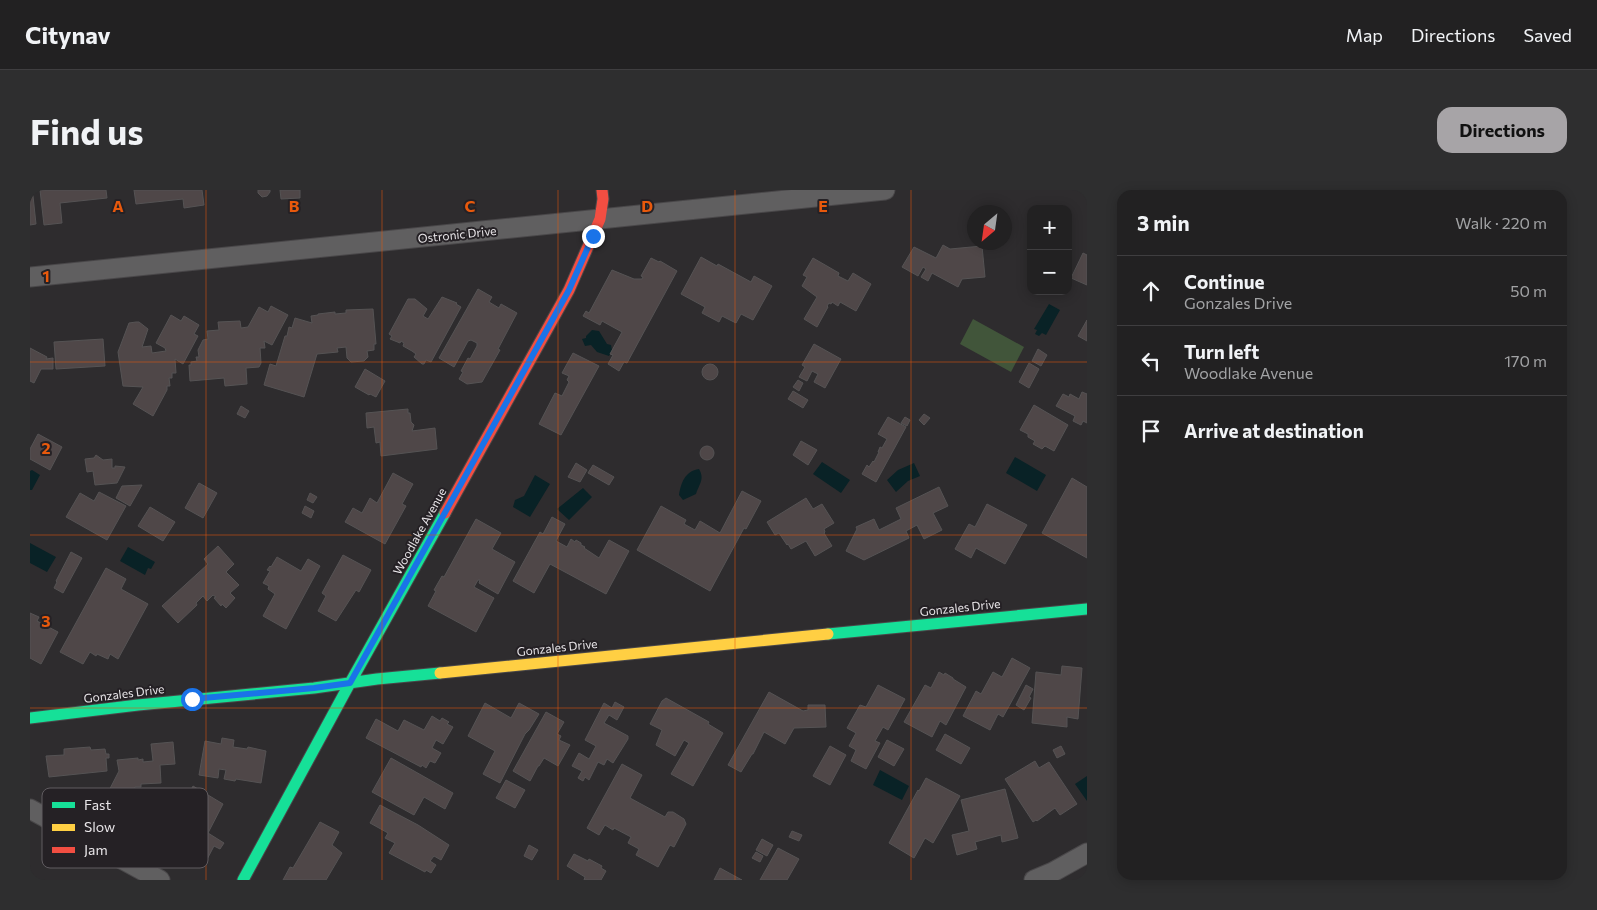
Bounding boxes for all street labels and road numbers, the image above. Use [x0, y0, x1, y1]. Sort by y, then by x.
street label: Ostronic Drive [417, 223, 497, 245]
street label: Woodlake Avenue [389, 485, 449, 577]
street label: Gonzales Drive [919, 596, 1001, 618]
street label: Gonzales Drive [516, 636, 598, 658]
street label: Gonzales Drive [83, 681, 165, 705]

